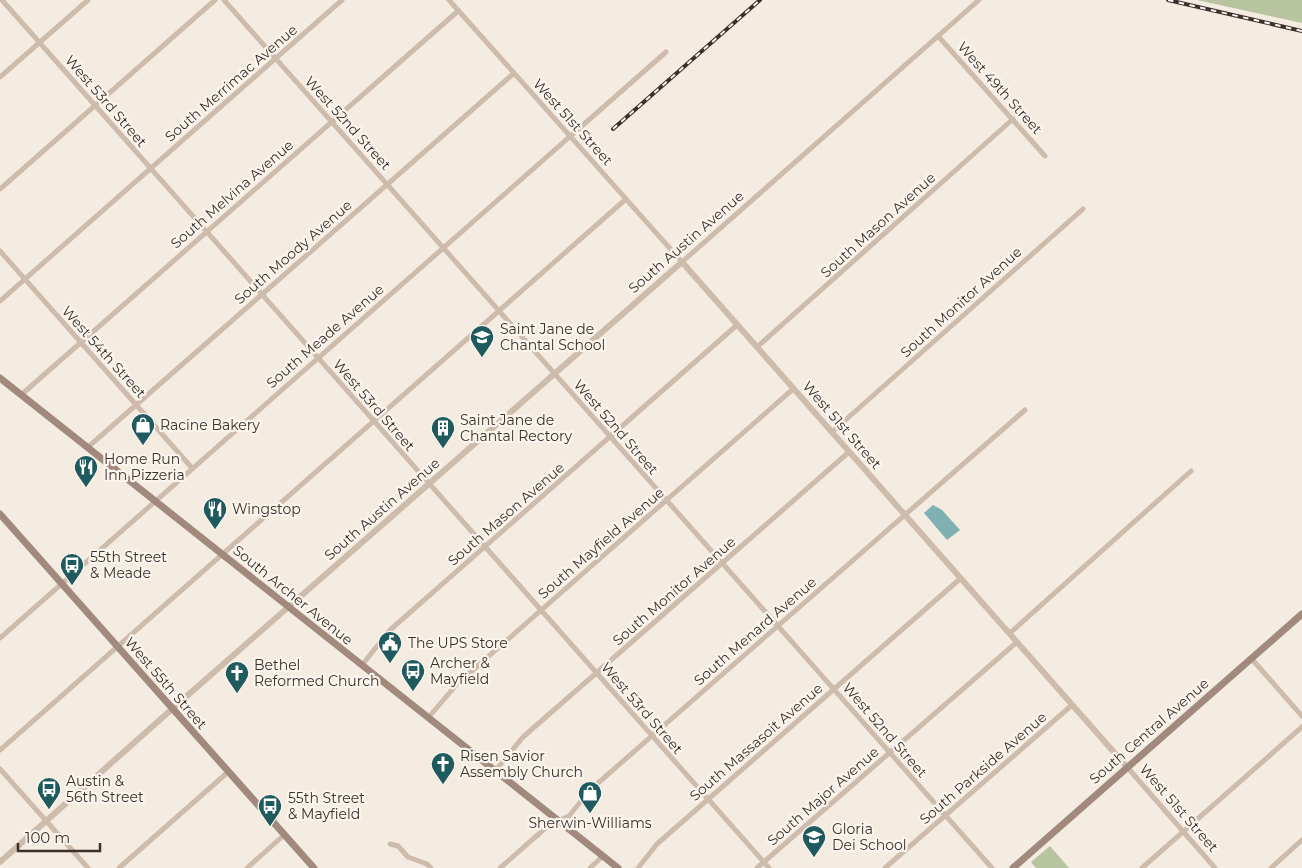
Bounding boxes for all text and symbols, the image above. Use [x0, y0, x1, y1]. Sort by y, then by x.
street label: South Merrimac Avenue [161, 21, 301, 145]
street label: West 49th Street [954, 38, 1047, 138]
street label: West 53rd Street [61, 51, 151, 151]
street label: West 52nd Street [301, 72, 395, 174]
street label: West 51st Street [529, 75, 617, 169]
street label: South Melvina Avenue [167, 136, 297, 252]
street label: South Mason Avenue [817, 169, 939, 281]
street label: South Austin Avenue [625, 187, 747, 297]
street label: South Moody Avenue [230, 196, 356, 308]
street label: South Monitor Avenue [897, 243, 1025, 361]
street label: South Meade Avenue [263, 280, 387, 392]
street label: West 54th Street [58, 302, 150, 402]
place label: Saint Jane de Chantal School [500, 320, 605, 354]
school or university icon: Saint Jane de Chantal School [469, 324, 495, 358]
street label: West 53rd Street [329, 355, 419, 455]
street label: West 52nd Street [570, 376, 662, 478]
street label: West 51st Street [799, 377, 885, 473]
place label: Saint Jane de Chantal Rectory [460, 411, 572, 445]
shop icon: Racine Bakery [130, 412, 156, 446]
building icon: Saint Jane de Chantal Rectory [430, 415, 456, 449]
place label: Racine Bakery [160, 416, 260, 434]
place label: Home Run Inn Pizzeria [104, 450, 185, 484]
restaurant icon: Home Run Inn Pizzeria [73, 454, 99, 488]
street label: South Austin Avenue [321, 454, 443, 564]
street label: South Mason Avenue [444, 458, 568, 570]
street label: South Mayfield Avenue [534, 483, 668, 603]
restaurant icon: Wingstop [202, 496, 228, 530]
place label: Wingstop [232, 500, 301, 518]
street label: South Monitor Avenue [609, 533, 739, 649]
street label: South Archer Avenue [229, 541, 357, 649]
place label: 55th Street & Meade [90, 548, 167, 582]
bus stop icon: 55th Street & Meade [59, 552, 85, 586]
street label: South Menard Avenue [690, 573, 820, 689]
public building icon: The UPS Store [377, 630, 403, 664]
street label: West 55th Street [121, 633, 211, 733]
place label: The UPS Store [408, 634, 508, 652]
place label: Archer & Mayfield [430, 654, 490, 688]
place label: Bethel Reformed Church [254, 656, 379, 690]
bus stop icon: Archer & Mayfield [400, 658, 426, 692]
street label: West 53rd Street [597, 658, 687, 758]
church icon: Bethel Reformed Church [224, 660, 250, 694]
street label: South Central Avenue [1086, 674, 1212, 788]
street label: South Massasoit Avenue [686, 679, 826, 805]
street label: West 52nd Street [839, 679, 931, 781]
street label: South Parkside Avenue [916, 708, 1050, 828]
street label: South Major Avenue [764, 743, 882, 849]
place label: Risen Savior Assembly Church [460, 747, 583, 781]
church icon: Risen Savior Assembly Church [430, 751, 456, 785]
street label: West 51st Street [1136, 760, 1222, 856]
place label: Austin & 56th Street [66, 772, 144, 806]
bus stop icon: Austin & 56th Street [36, 776, 62, 810]
shop icon: Sherwin-Williams [577, 780, 603, 814]
place label: 55th Street & Mayfield [288, 789, 365, 823]
bus stop icon: 55th Street & Mayfield [257, 793, 283, 827]
place label: Sherwin-Williams [528, 814, 652, 832]
scale bar [18, 820, 100, 852]
place label: Gloria Dei School [832, 820, 907, 854]
school or university icon: Gloria Dei School [801, 824, 827, 858]
text: 100 m [25, 828, 70, 847]

